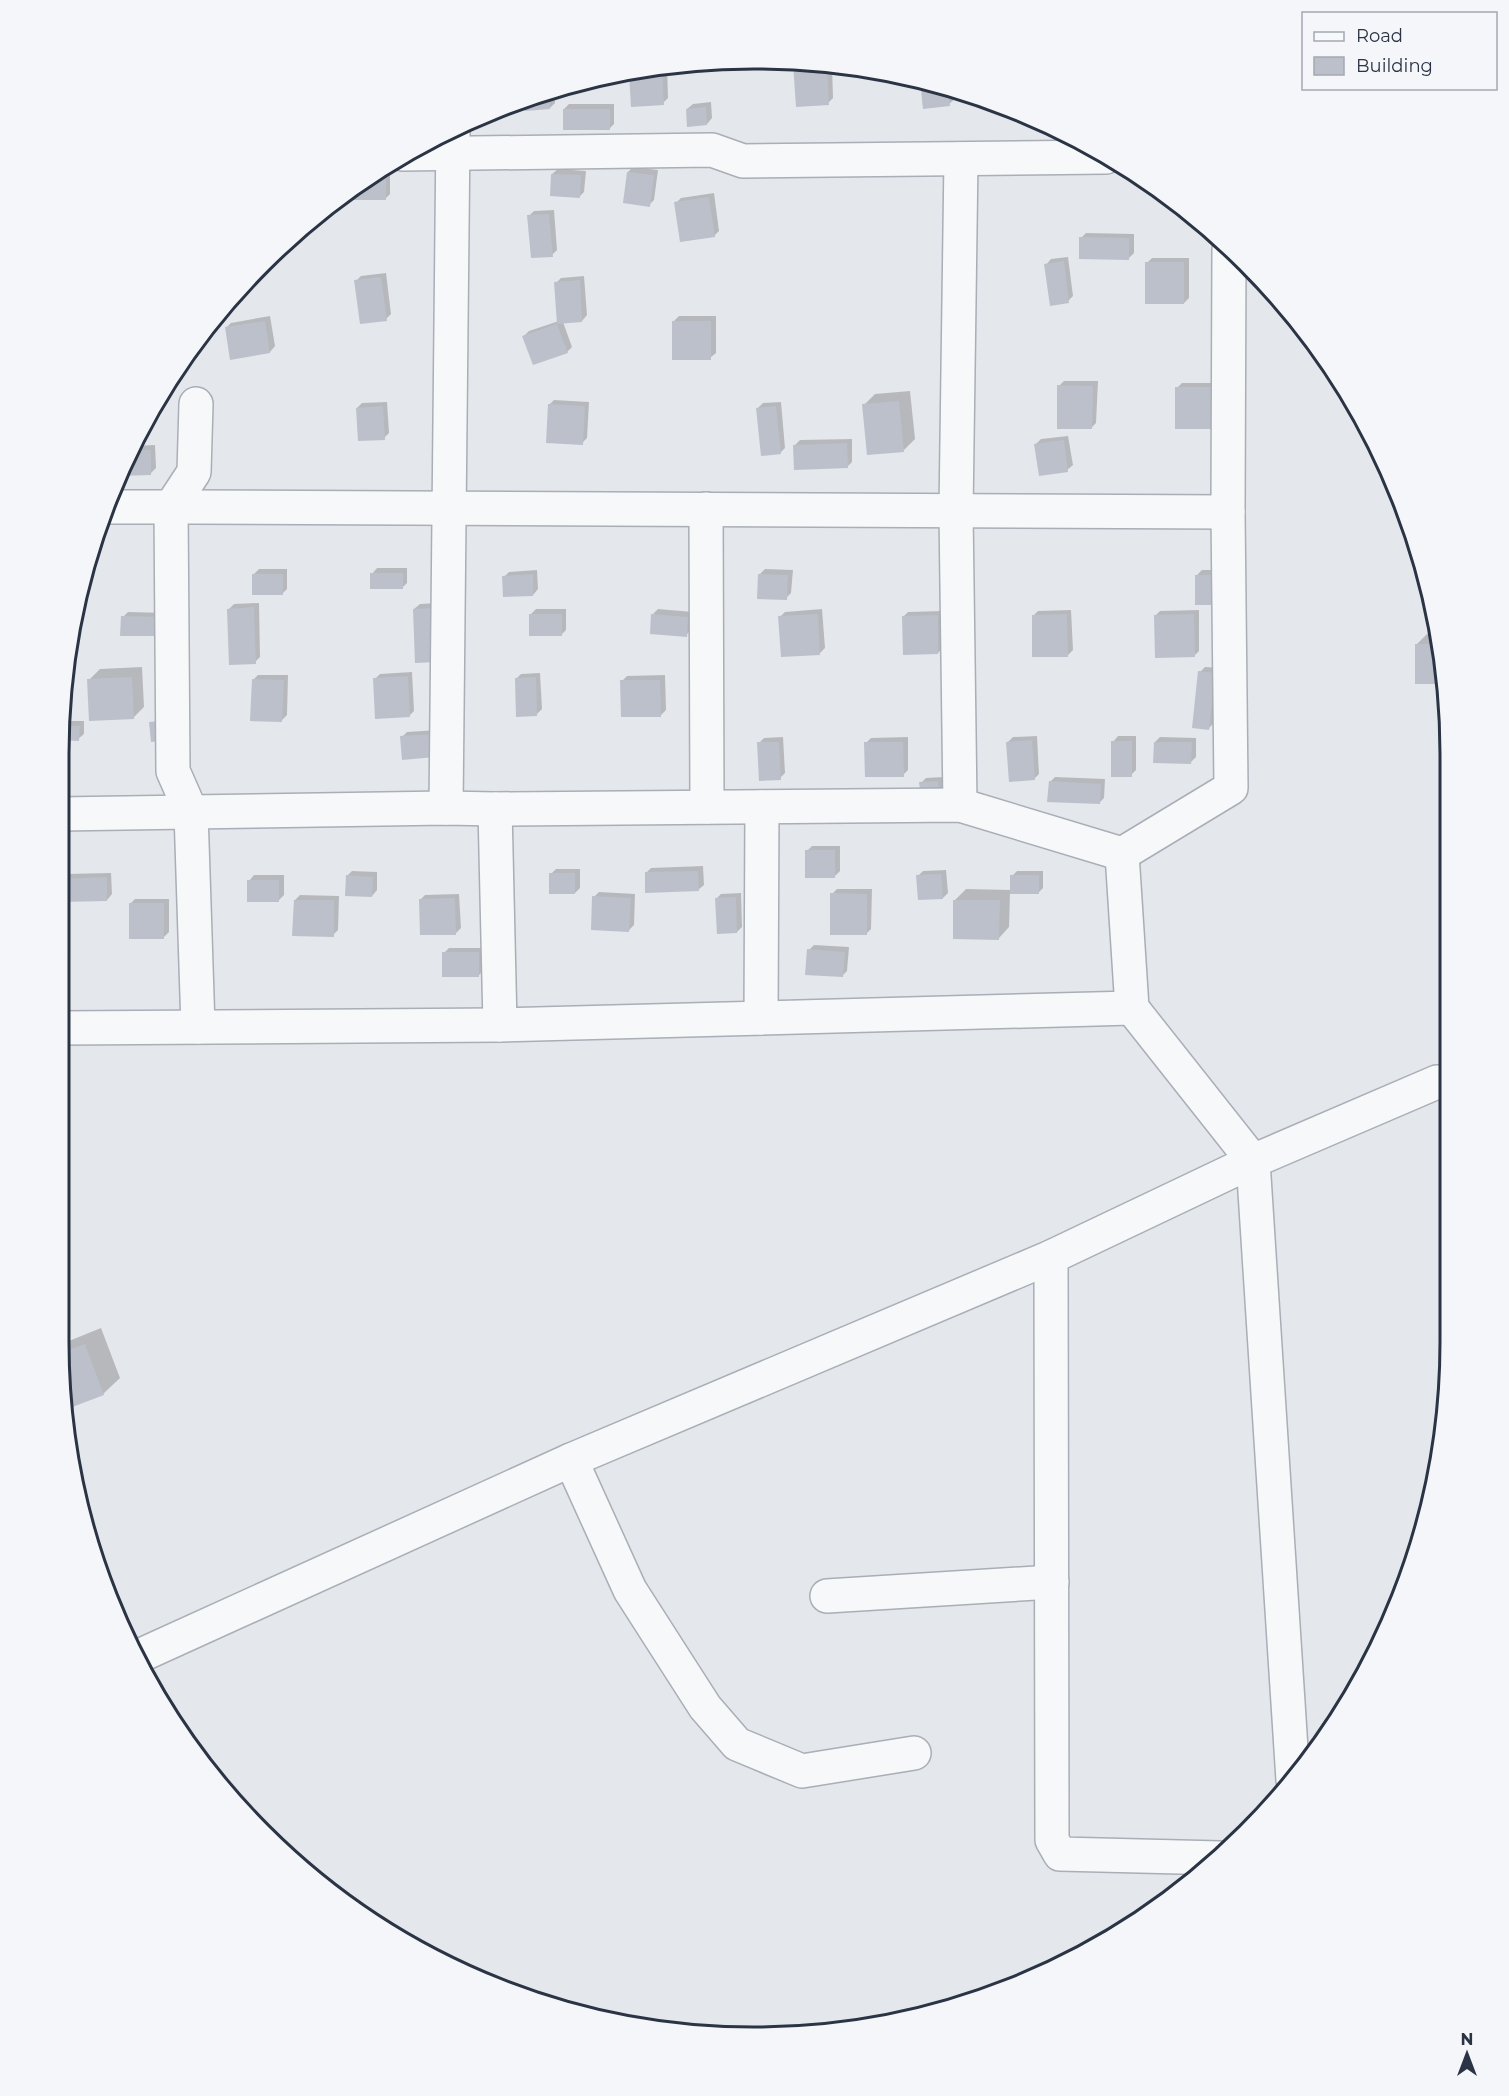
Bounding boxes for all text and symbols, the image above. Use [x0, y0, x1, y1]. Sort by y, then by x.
legend [1302, 12, 1497, 90]
text: Road [1356, 25, 1403, 47]
text: Building [1356, 55, 1433, 77]
north arrow [1437, 2024, 1497, 2084]
text: N [1461, 2030, 1473, 2049]

